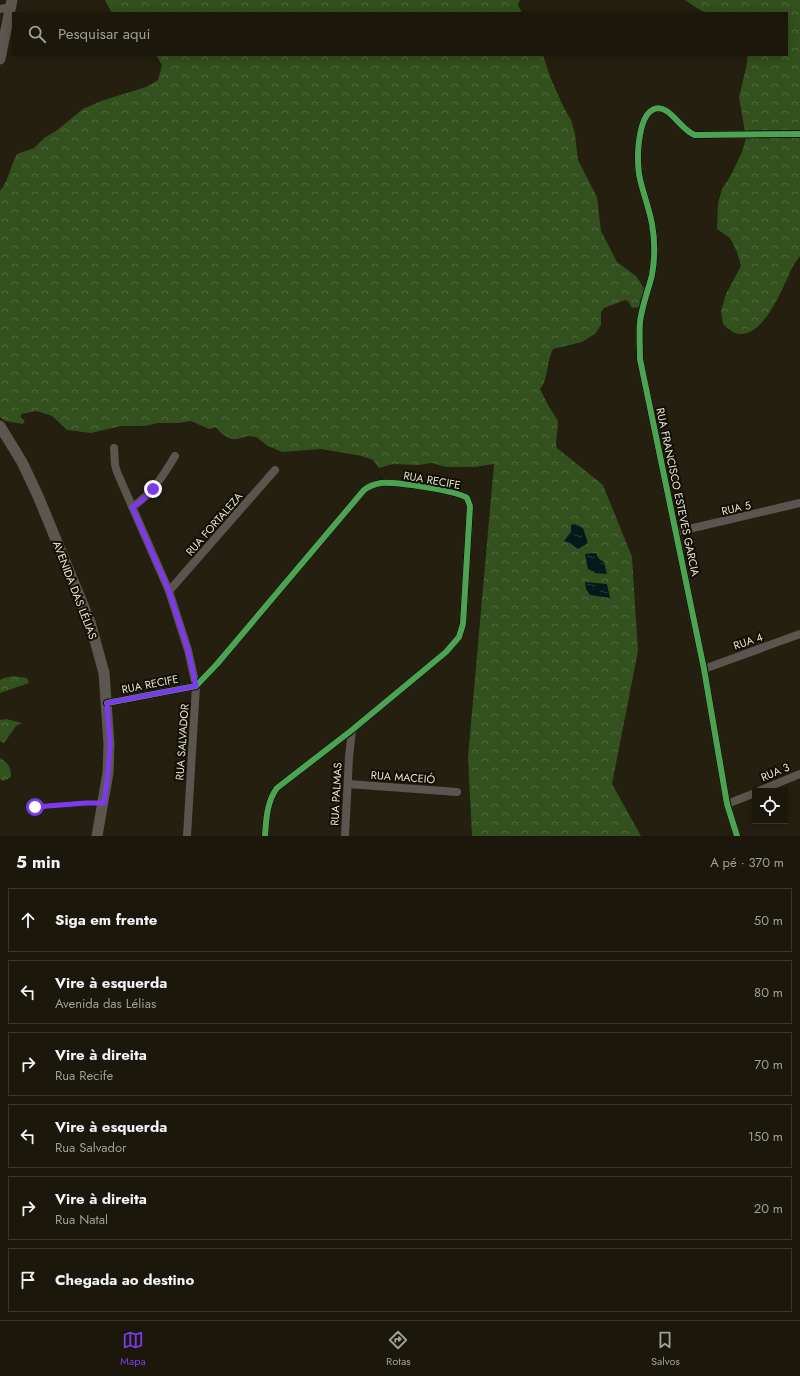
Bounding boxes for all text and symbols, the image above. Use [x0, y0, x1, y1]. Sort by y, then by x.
search box [12, 12, 788, 56]
icon: search [26, 23, 48, 45]
text: Pesquisar aqui [58, 23, 150, 45]
street label: RUA FRANCISCO ESTEVES GARCIA [652, 406, 704, 578]
street label: RUA RECIFE [402, 467, 462, 493]
route end [144, 480, 162, 498]
street label: RUA FORTALEZA [182, 488, 247, 559]
street label: RUA 5 [720, 497, 752, 519]
street label: AVENIDA DAS LÉLIAS [49, 539, 101, 641]
street label: RUA 4 [731, 628, 765, 653]
street label: RUA RECIFE [120, 671, 180, 697]
street label: RUA SALVADOR [171, 702, 193, 781]
street label: RUA 3 [758, 759, 792, 785]
street label: RUA PALMAS [326, 762, 346, 826]
street label: RUA MACEIÓ [370, 767, 436, 787]
map controls [752, 788, 788, 824]
button: locate [752, 788, 788, 824]
route start [26, 798, 44, 816]
text: 5 min [16, 850, 60, 874]
text: A pé · 370 m [710, 853, 784, 872]
icon: ahead [17, 909, 39, 931]
text: Siga em frente [55, 909, 157, 931]
text: 50 m [754, 911, 783, 930]
text: Vire à esquerda [55, 972, 167, 994]
icon: left [17, 981, 39, 1003]
text: 80 m [754, 983, 783, 1002]
text: Avenida das Lélias [55, 994, 156, 1013]
text: Vire à direita [55, 1044, 147, 1066]
icon: right [17, 1053, 39, 1075]
text: 70 m [754, 1055, 783, 1074]
text: Rua Recife [55, 1066, 113, 1085]
text: Vire à esquerda [55, 1116, 167, 1138]
icon: left [17, 1125, 39, 1147]
text: 150 m [748, 1127, 783, 1146]
text: Rua Salvador [55, 1138, 127, 1157]
text: Vire à direita [55, 1188, 147, 1210]
icon: right [17, 1197, 39, 1219]
text: 20 m [754, 1199, 783, 1218]
text: Rua Natal [55, 1210, 108, 1229]
icon: arrive [17, 1269, 39, 1291]
text: Chegada ao destino [55, 1269, 194, 1291]
tab: Mapa [120, 1329, 146, 1369]
tab: Rotas [386, 1329, 411, 1369]
tab: Salvos [651, 1329, 680, 1369]

